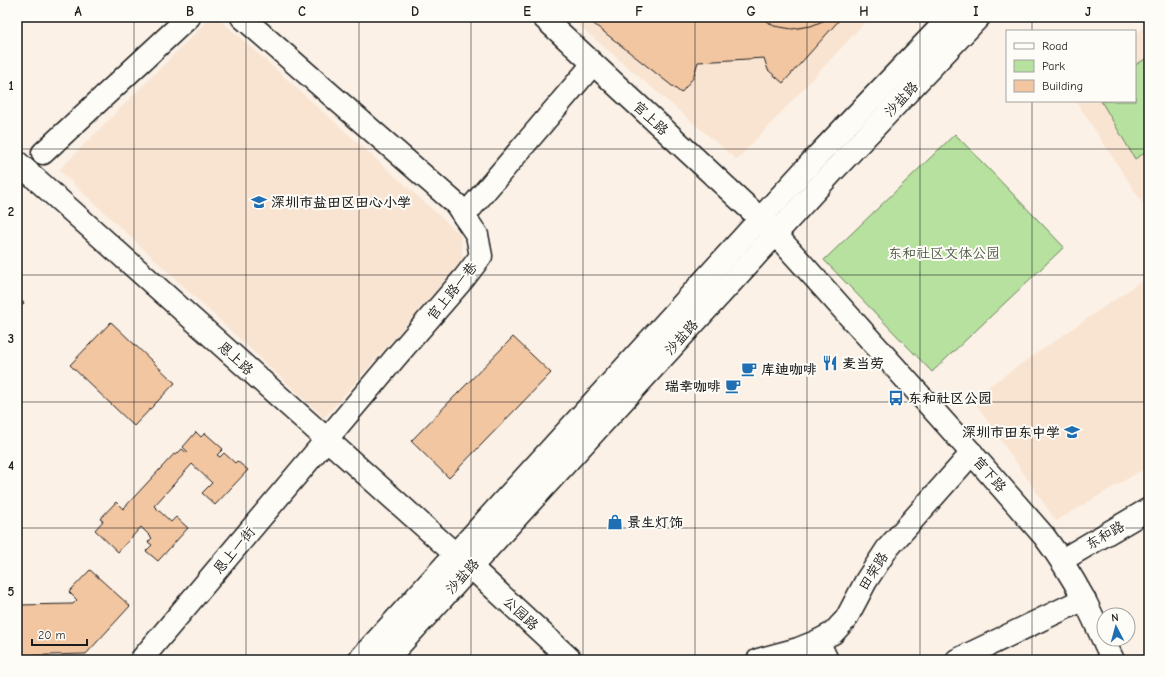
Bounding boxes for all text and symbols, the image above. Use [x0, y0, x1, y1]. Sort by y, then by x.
text: A [74, 4, 82, 19]
text: B [186, 4, 194, 19]
text: C [298, 4, 306, 19]
text: D [411, 4, 419, 19]
text: E [523, 4, 531, 19]
text: F [635, 4, 643, 19]
text: G [746, 4, 756, 19]
text: H [859, 4, 869, 19]
text: I [973, 4, 979, 19]
text: J [1085, 4, 1091, 19]
legend [1006, 30, 1136, 102]
text: Road [1042, 39, 1068, 53]
text: Park [1042, 59, 1065, 73]
text: 1 [8, 78, 14, 93]
street label: 沙盐路 [881, 78, 922, 120]
text: Building [1042, 79, 1083, 93]
street label: 官上路 [630, 98, 672, 139]
school or university icon: 深圳市盐田区田心小学 [250, 193, 268, 211]
place label: 深圳市盐田区田心小学 [271, 194, 411, 211]
text: 2 [8, 204, 14, 219]
park label: 东和社区文体公园 [888, 245, 1000, 262]
street label: 官上路一巷 [424, 258, 482, 324]
street label: 沙盐路 [661, 316, 702, 359]
text: 3 [8, 331, 14, 346]
street label: 恩上路 [214, 338, 257, 379]
restaurant icon: 麦当劳 [821, 354, 839, 372]
place label: 麦当劳 [842, 355, 884, 372]
cafe icon: 库迪咖啡 [740, 360, 758, 378]
place label: 库迪咖啡 [761, 361, 817, 378]
cafe icon: 瑞幸咖啡 [724, 377, 742, 395]
place label: 瑞幸咖啡 [665, 378, 721, 395]
bus stop icon: 东和社区公园 [887, 389, 905, 407]
place label: 东和社区公园 [908, 390, 992, 407]
school or university icon: 深圳市田东中学 [1063, 423, 1081, 441]
place label: 深圳市田东中学 [962, 424, 1060, 441]
street label: 官下路 [969, 453, 1010, 496]
text: 4 [8, 458, 14, 473]
shop icon: 景生灯饰 [606, 513, 624, 531]
place label: 景生灯饰 [627, 514, 683, 531]
street label: 东和路 [1083, 518, 1128, 553]
street label: 恩上一街 [210, 523, 259, 577]
street label: 田荣路 [855, 549, 892, 594]
street label: 沙盐路 [442, 555, 483, 598]
text: 5 [8, 584, 15, 599]
street label: 公园路 [500, 593, 542, 634]
north arrow [1096, 607, 1136, 647]
text: N [1111, 611, 1119, 624]
scale bar [32, 621, 87, 647]
text: 20 m [38, 628, 66, 642]

